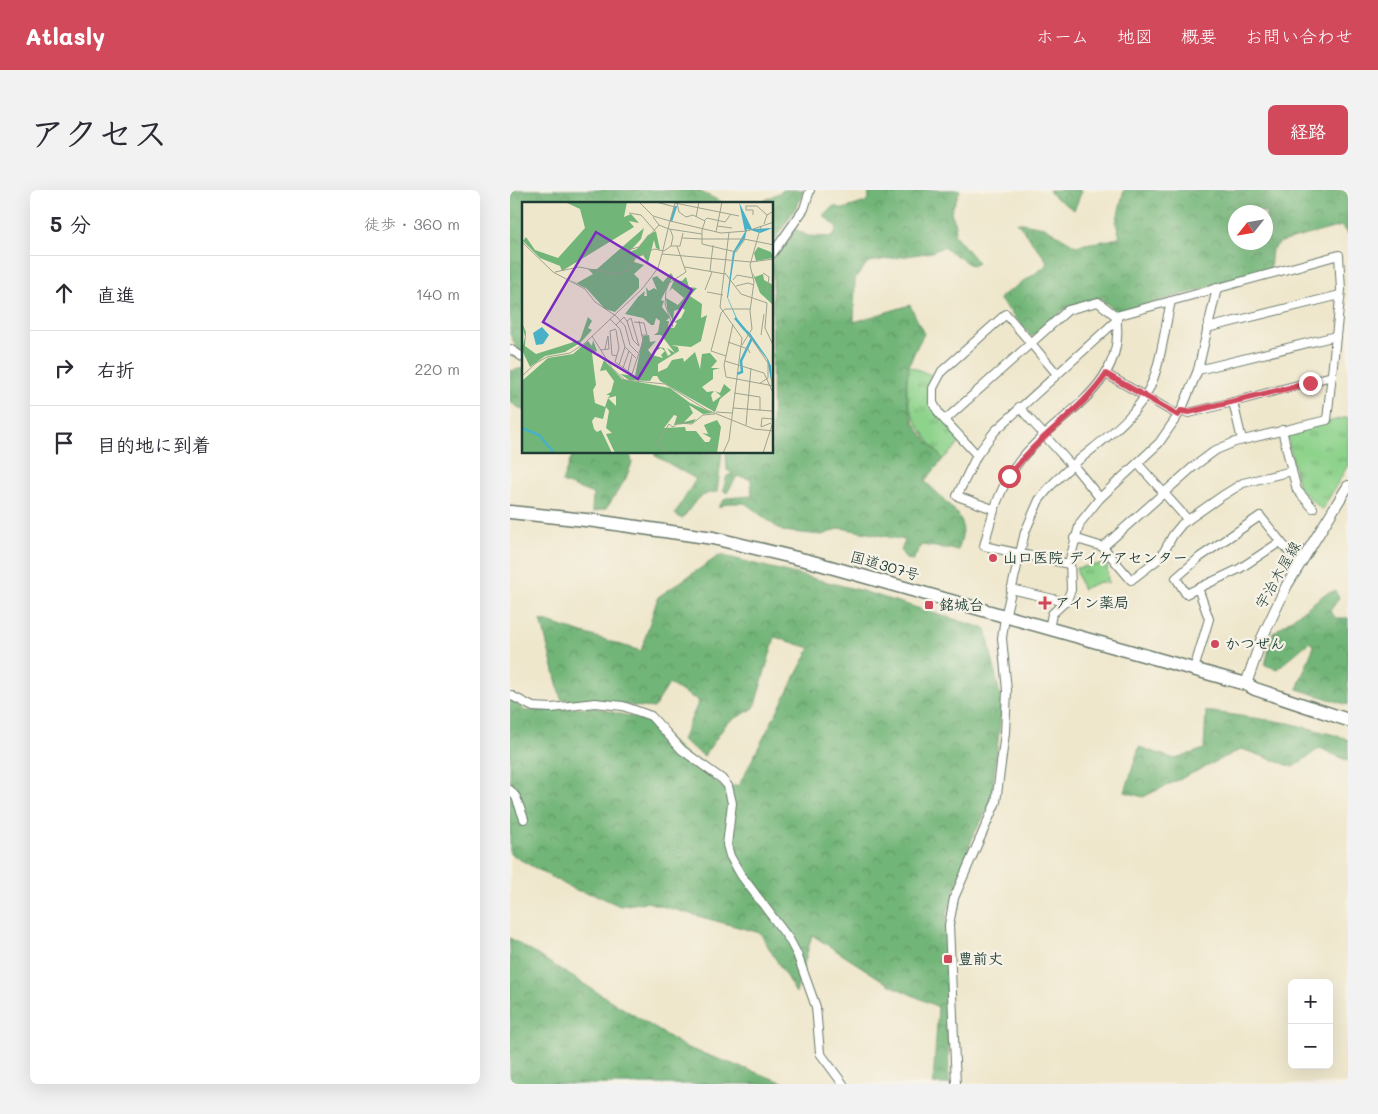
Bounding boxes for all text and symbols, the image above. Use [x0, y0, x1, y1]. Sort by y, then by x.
text: Atlasly [25, 20, 105, 51]
text: ホーム [1036, 24, 1089, 48]
text: 地図 [1117, 24, 1153, 48]
text: 概要 [1181, 24, 1217, 48]
text: お問い合わせ [1245, 24, 1353, 48]
button: 経路 [1268, 105, 1348, 155]
text: アクセス [30, 109, 168, 155]
inset map [522, 202, 774, 454]
north arrow [1228, 205, 1273, 250]
text: 5 分 [50, 210, 91, 237]
text: 徒歩 · 360 m [364, 213, 460, 234]
icon: ahead [50, 279, 78, 307]
text: 直進 [97, 282, 135, 307]
text: 140 m [416, 283, 460, 304]
icon: right [50, 354, 78, 382]
text: 右折 [97, 357, 135, 382]
text: 220 m [414, 358, 460, 379]
route end [1299, 372, 1322, 395]
icon: arrive [50, 429, 78, 457]
text: 目的地に到着 [97, 432, 211, 457]
route start [998, 465, 1021, 488]
street label: 宇治木屋線 [1250, 537, 1305, 612]
street label: 国道307号 [848, 546, 922, 584]
place label: 山口医院 デイケアセンター [1003, 547, 1188, 567]
marker: 山口医院 デイケアセンター [987, 552, 999, 564]
place label: アイン薬局 [1055, 592, 1129, 612]
place label: 銘城台 [939, 594, 984, 614]
marker: アイン薬局 [1039, 597, 1051, 609]
marker: 銘城台 [923, 599, 935, 611]
place label: かつぜん [1225, 633, 1285, 653]
marker: かつぜん [1209, 638, 1221, 650]
place label: 豊前丈 [958, 948, 1003, 968]
marker: 豊前丈 [942, 953, 954, 965]
map controls [1288, 979, 1333, 1069]
button: + [1288, 979, 1333, 1024]
button: − [1288, 1024, 1333, 1069]

